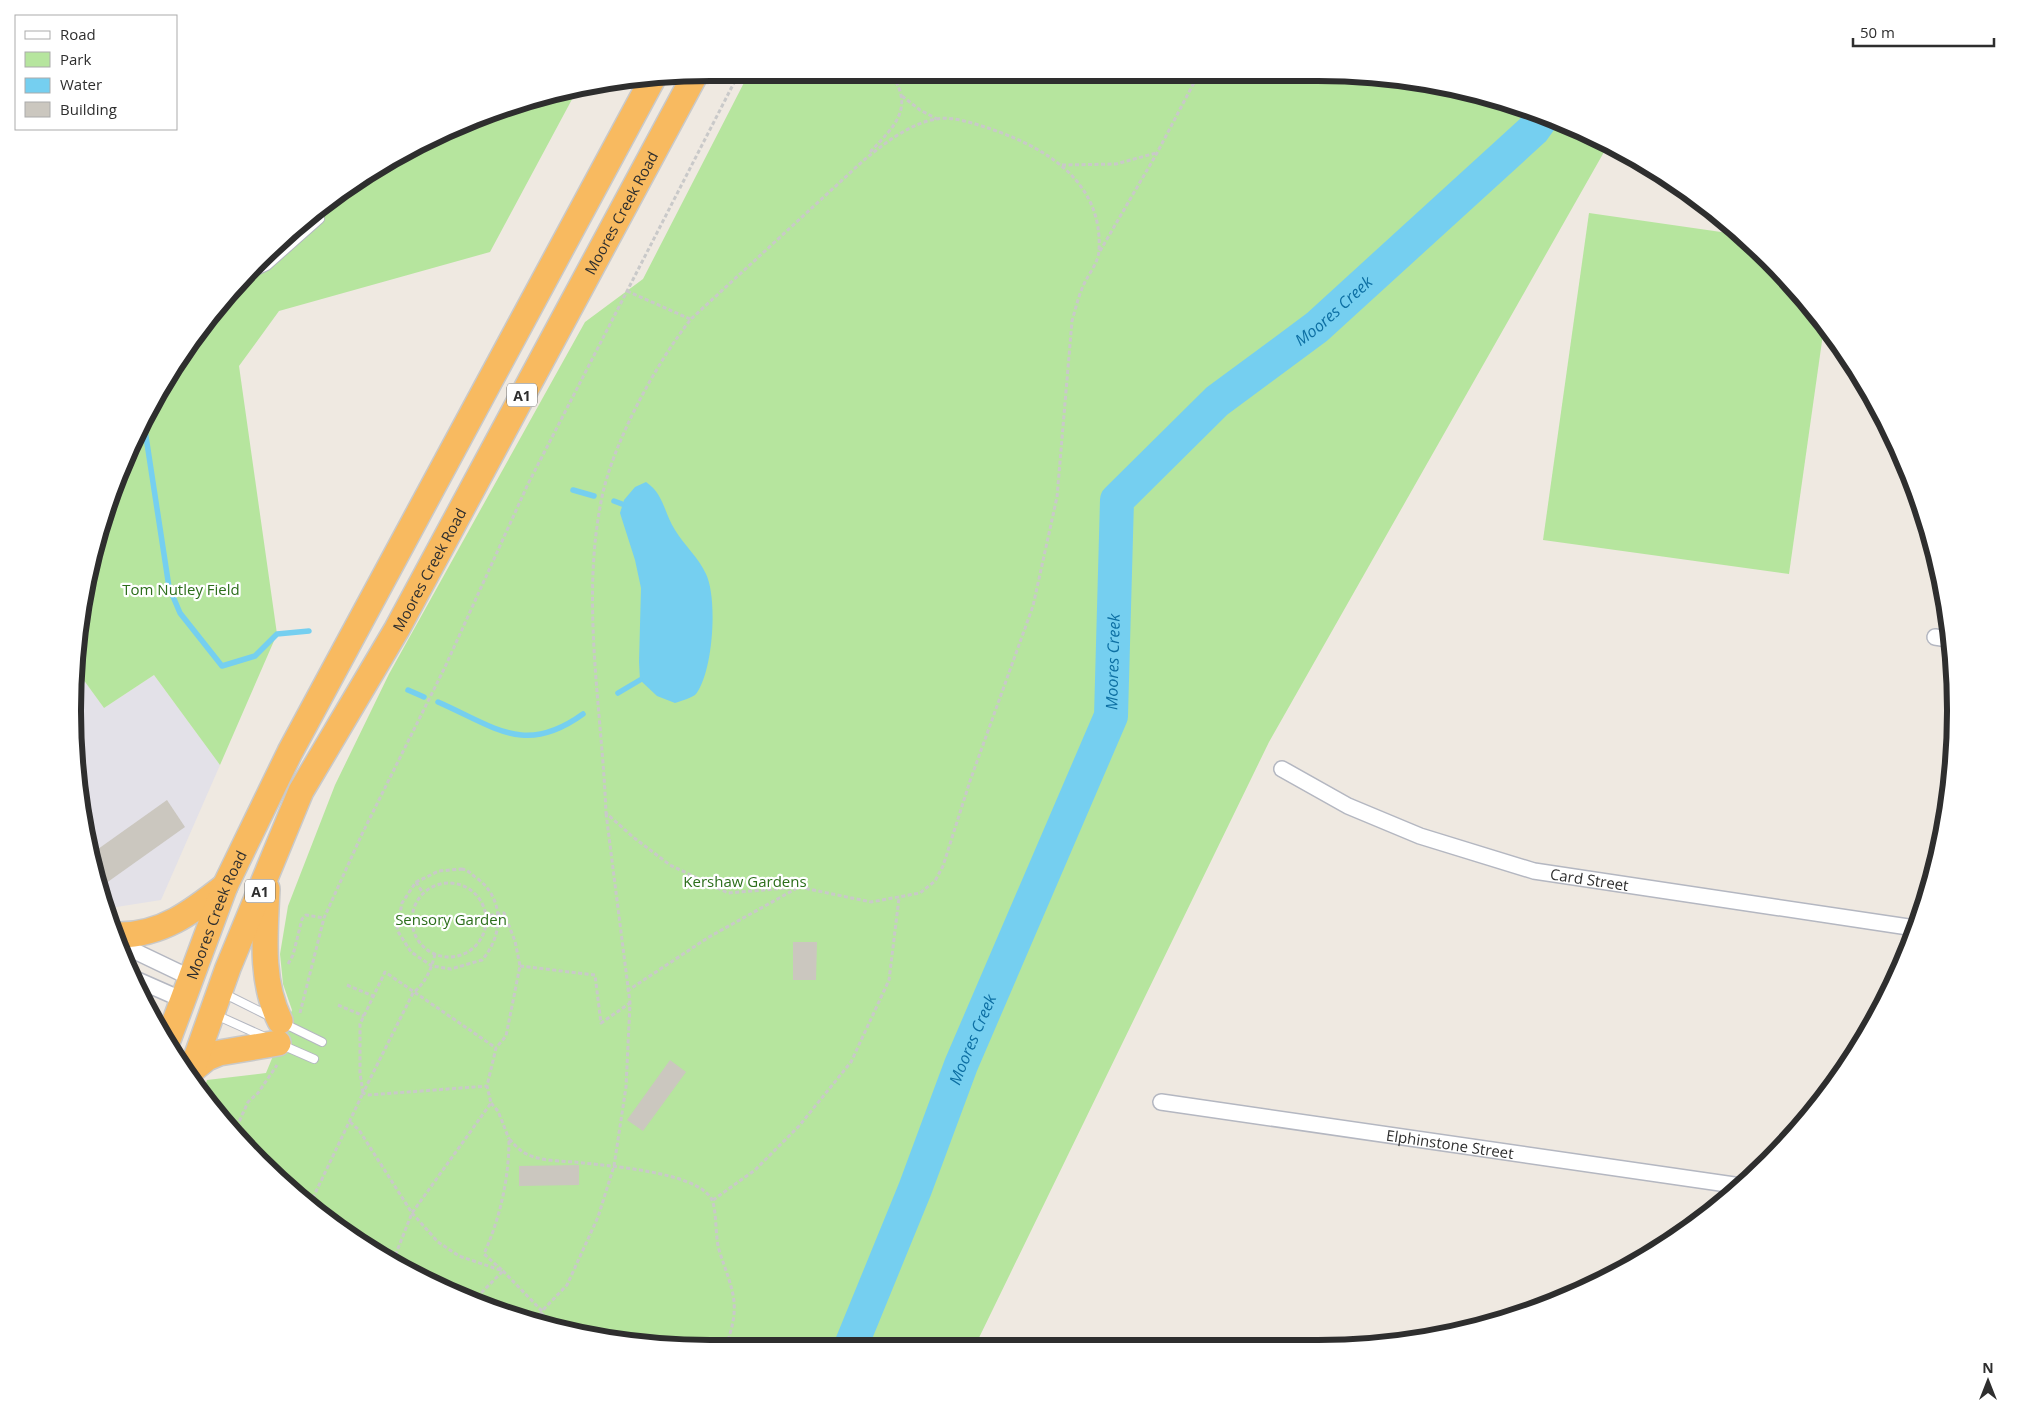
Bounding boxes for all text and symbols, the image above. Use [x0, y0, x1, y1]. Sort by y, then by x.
legend [15, 15, 178, 130]
scale bar [1853, 15, 1994, 47]
text: 50 m [1860, 22, 1895, 42]
text: Road [60, 24, 96, 44]
text: Park [60, 49, 91, 69]
text: Water [60, 74, 102, 94]
text: Building [60, 99, 117, 119]
street label: Moores Creek Road [580, 148, 662, 278]
water label: Moores Creek [1290, 270, 1378, 351]
road number: A1 [507, 384, 537, 406]
street label: Moores Creek Road [388, 504, 470, 635]
park label: Tom Nutley Field [122, 579, 240, 599]
water label: Moores Creek [1100, 612, 1125, 710]
street label: Moores Creek Road [181, 847, 251, 982]
street label: Card Street [1549, 864, 1630, 895]
park label: Kershaw Gardens [683, 871, 807, 891]
road number: A1 [245, 879, 275, 902]
park label: Sensory Garden [395, 909, 507, 929]
water label: Moores Creek [944, 990, 1002, 1088]
street label: Elphinstone Street [1385, 1125, 1515, 1163]
north arrow [1963, 1356, 2013, 1406]
text: N [1982, 1358, 1994, 1377]

